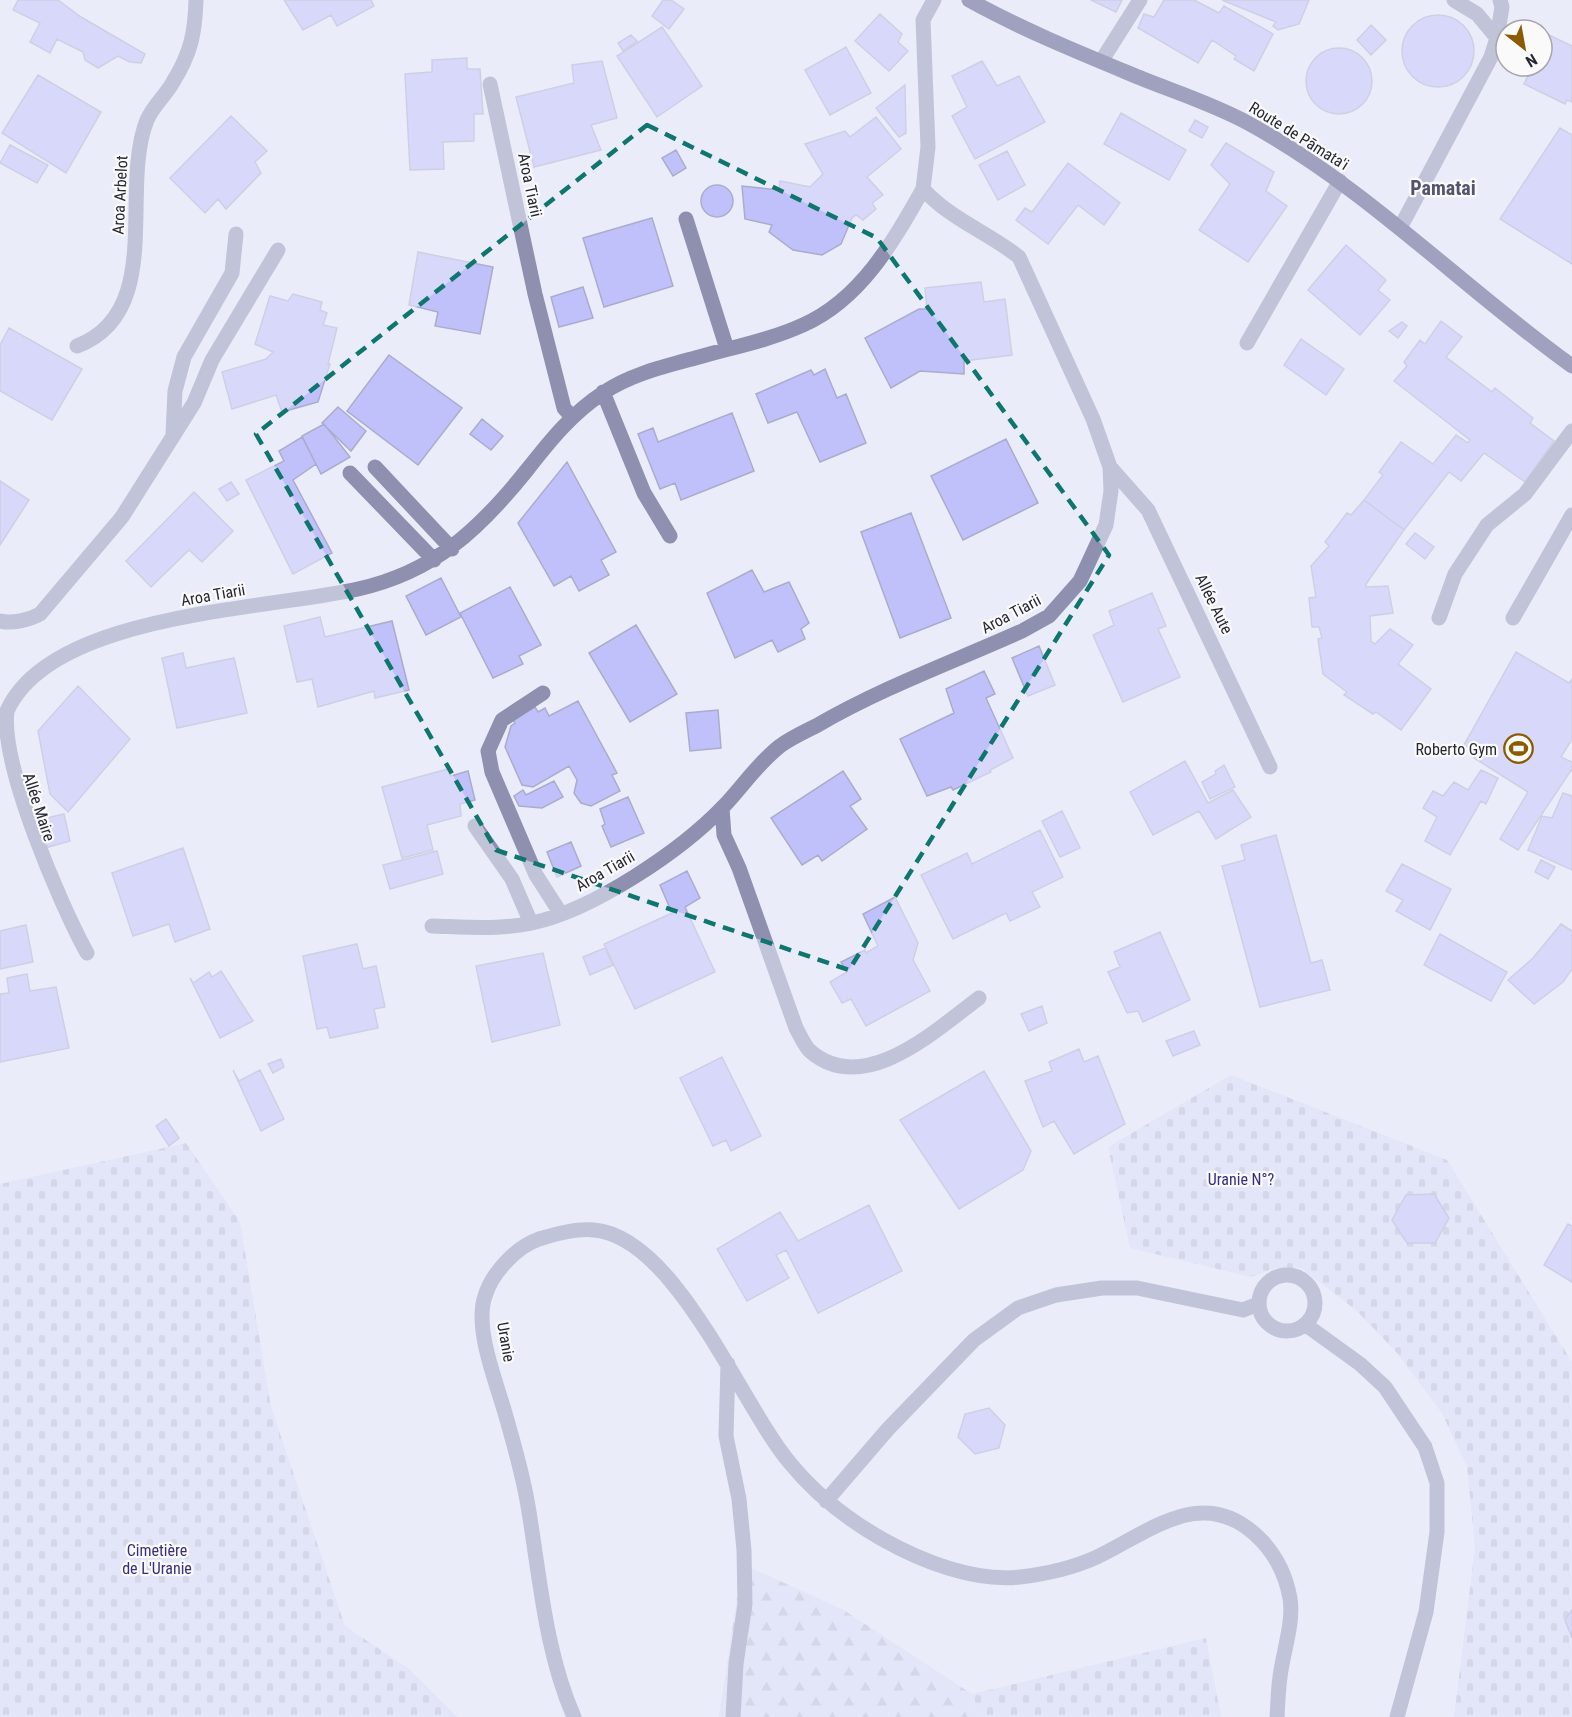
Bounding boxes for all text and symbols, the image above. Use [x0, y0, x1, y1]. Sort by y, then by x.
north arrow [1494, 18, 1554, 78]
text: N [1522, 50, 1541, 71]
street label: Route de Pāmata'i [1246, 98, 1352, 174]
street label: Aroa Tiarii [514, 151, 546, 219]
street label: Aroa Arbelot [108, 155, 132, 235]
district label: Pamatai [1410, 176, 1476, 200]
street label: Allée Aute [1191, 571, 1237, 637]
street label: Aroa Tiarii [179, 580, 247, 610]
street label: Aroa Tiarii [978, 590, 1044, 638]
sports icon: Roberto Gym [1502, 733, 1534, 765]
place label: Roberto Gym [1415, 740, 1497, 759]
street label: Allée Maire [19, 770, 59, 844]
street label: Aroa Tiarii [572, 847, 638, 895]
park label: Uranie N°? [1208, 1170, 1274, 1189]
street label: Uranie [493, 1321, 519, 1363]
park label: Cimetière de L'Uranie [122, 1541, 192, 1578]

